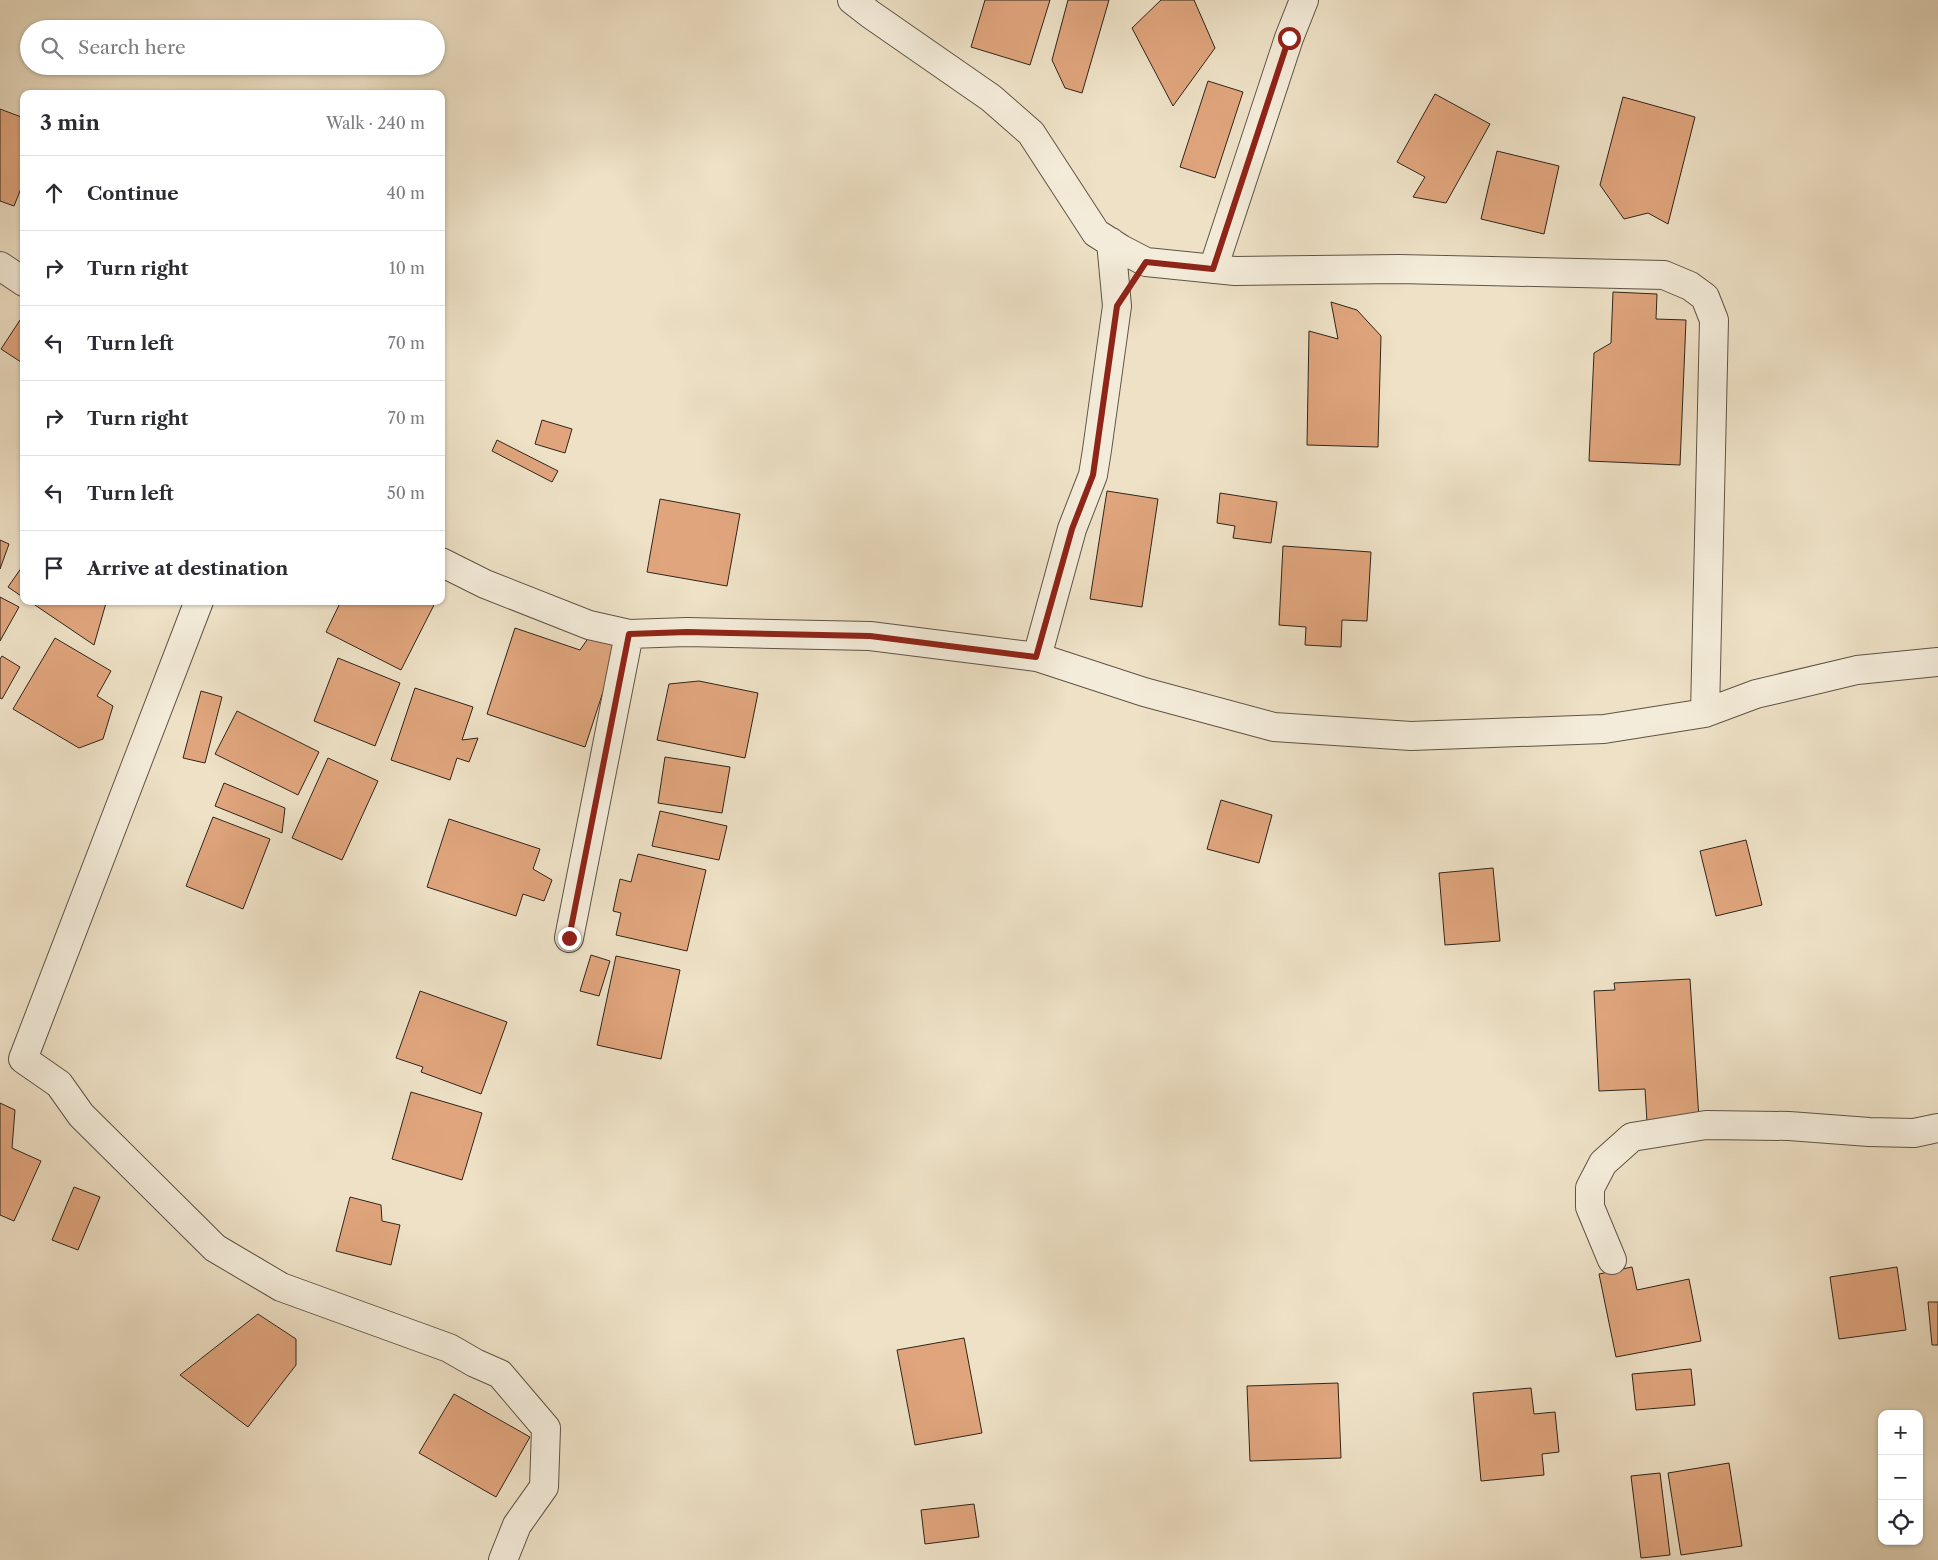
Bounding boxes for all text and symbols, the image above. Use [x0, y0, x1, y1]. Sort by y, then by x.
search box [20, 20, 445, 75]
route start [1278, 27, 1301, 50]
icon: search [38, 34, 66, 62]
text: Search here [78, 36, 186, 59]
text: 3 min [40, 110, 100, 135]
text: Walk · 240 m [326, 113, 425, 133]
icon: ahead [40, 179, 68, 207]
text: Continue [87, 182, 179, 205]
text: 40 m [386, 183, 425, 203]
icon: right [40, 254, 68, 282]
text: Turn right [87, 257, 188, 280]
text: 10 m [389, 258, 425, 278]
icon: left [40, 329, 68, 357]
text: Turn left [87, 332, 174, 355]
text: 70 m [388, 333, 425, 353]
icon: right [40, 404, 68, 432]
text: Turn right [87, 407, 188, 430]
text: 70 m [388, 408, 425, 428]
icon: left [40, 479, 68, 507]
text: Turn left [87, 482, 174, 505]
text: 50 m [387, 483, 425, 503]
icon: arrive [40, 554, 68, 582]
text: Arrive at destination [87, 557, 288, 580]
route end [558, 927, 581, 950]
map controls [1878, 1410, 1923, 1545]
button: + [1878, 1410, 1923, 1455]
button: − [1878, 1455, 1923, 1500]
button: locate [1878, 1500, 1923, 1545]

